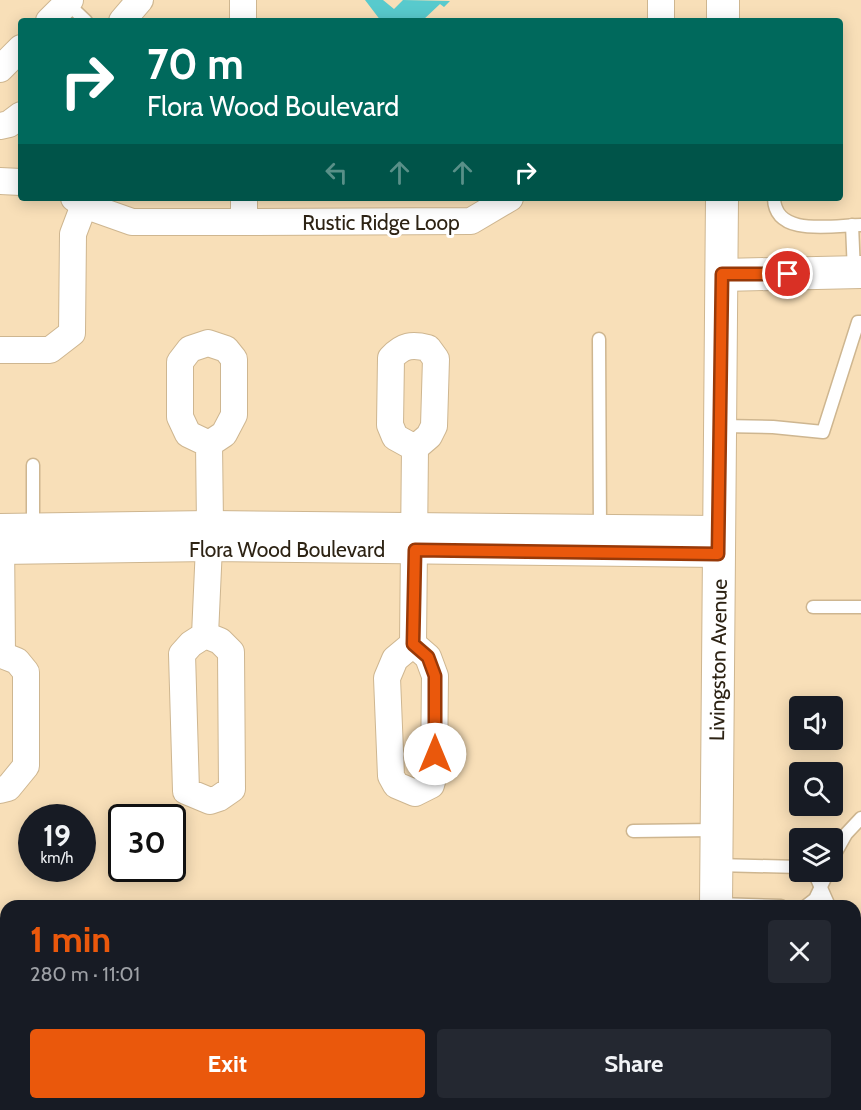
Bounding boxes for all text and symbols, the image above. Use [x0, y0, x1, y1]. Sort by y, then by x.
text: 70 m [147, 38, 244, 90]
icon: right [48, 42, 126, 120]
text: Flora Wood Boulevard [147, 90, 399, 123]
icon: left [320, 156, 353, 189]
icon: ahead [383, 156, 416, 189]
icon: ahead [446, 156, 479, 189]
icon: right [509, 156, 542, 189]
street label: Rustic Ridge Loop [302, 210, 460, 235]
pin [762, 248, 813, 299]
icon: arrive [771, 257, 804, 290]
street label: Flora Wood Boulevard [189, 537, 385, 562]
street label: Livingston Avenue [704, 578, 732, 741]
map controls [789, 696, 843, 882]
button: sound [789, 696, 843, 750]
position arrow [403, 722, 467, 786]
button: search [789, 762, 843, 816]
speed limit sign: 30 [108, 804, 186, 882]
text: 19 [43, 817, 71, 854]
button: layers [789, 828, 843, 882]
text: km/h [41, 849, 73, 867]
text: 1 min [30, 917, 111, 961]
button: close [768, 920, 831, 983]
text: 280 m · 11:01 [30, 962, 140, 986]
button: Exit [30, 1029, 425, 1098]
button: Share [437, 1029, 831, 1098]

